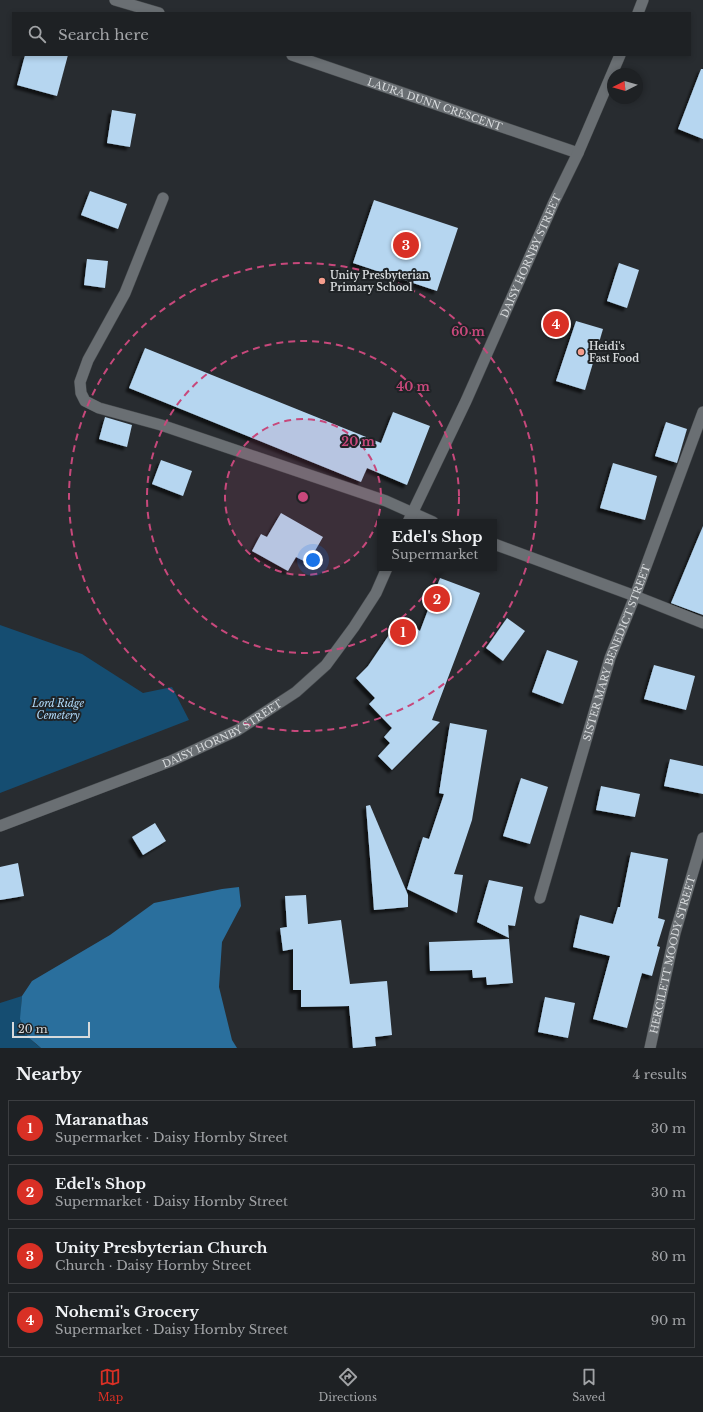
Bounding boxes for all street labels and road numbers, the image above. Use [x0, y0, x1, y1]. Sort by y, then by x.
street label: LAURA DUNN CRESCENT [366, 75, 504, 134]
street label: DAISY HORNBY STREET [498, 192, 564, 320]
street label: SISTER MARY BENEDICT STREET [580, 563, 653, 743]
street label: DAISY HORNBY STREET [160, 697, 285, 771]
street label: HERCILETT MOODY STREET [647, 874, 699, 1035]

